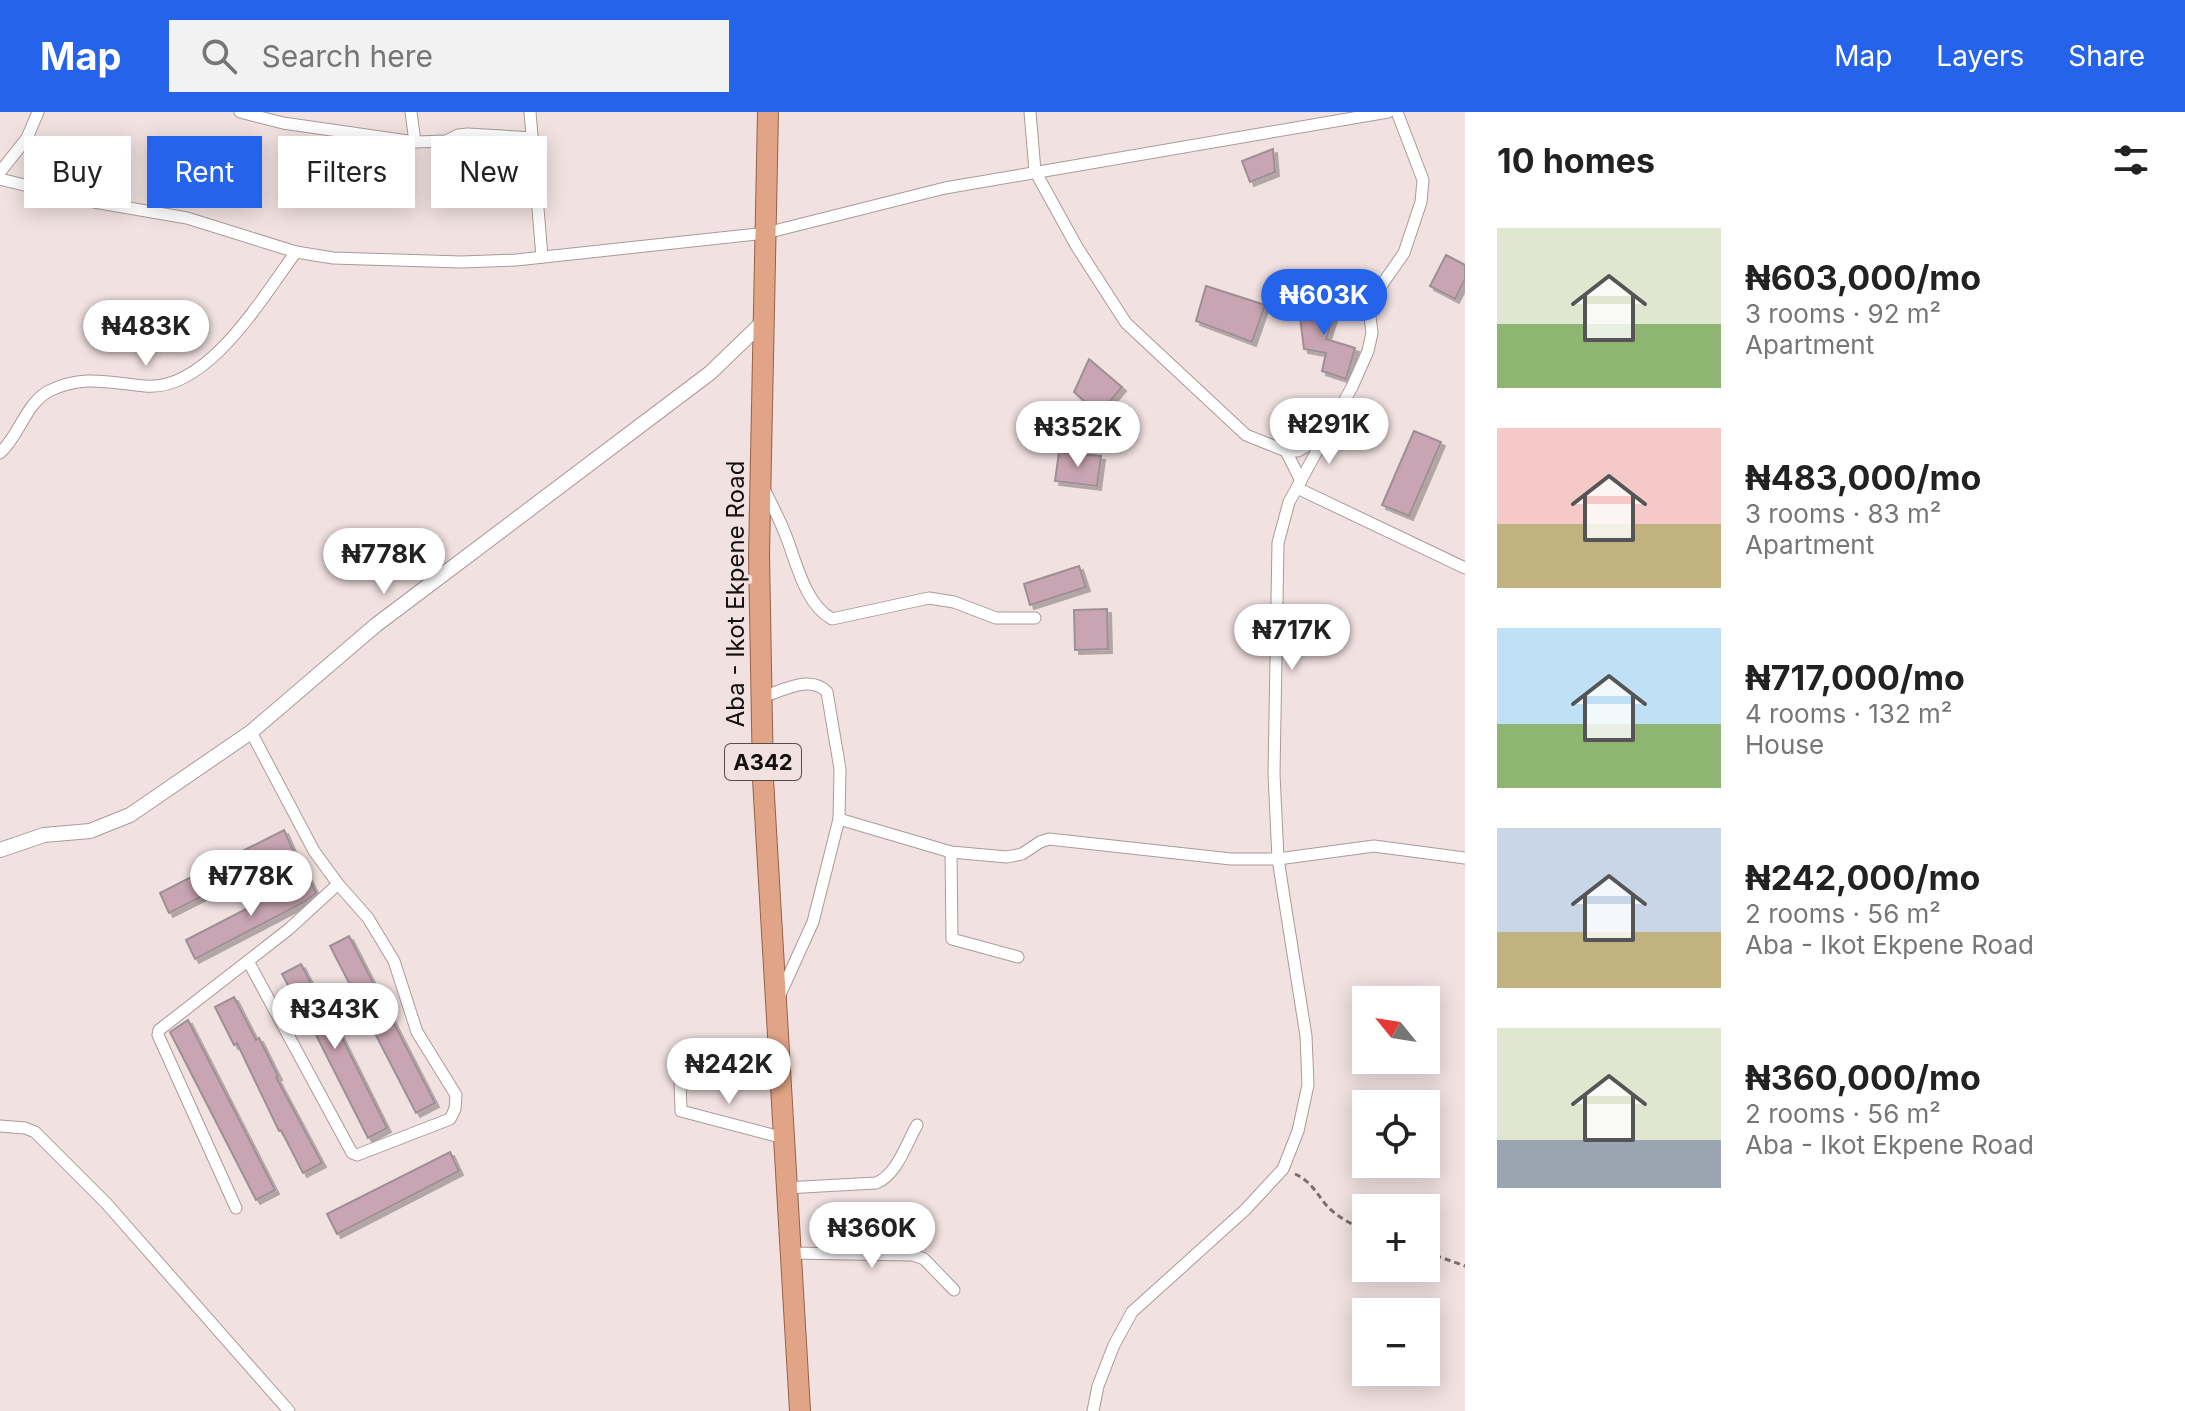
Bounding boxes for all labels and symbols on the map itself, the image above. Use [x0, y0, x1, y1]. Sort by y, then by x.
pin: ₦603K [1268, 269, 1380, 337]
pin: ₦483K [90, 300, 202, 368]
pin: ₦291K [1273, 398, 1385, 466]
pin: ₦352K [1022, 401, 1134, 469]
street label: Aba - Ikot Ekpene Road [721, 461, 750, 727]
pin: ₦778K [328, 528, 440, 596]
pin: ₦717K [1236, 604, 1348, 672]
road number: A342 [725, 744, 801, 780]
pin: ₦778K [195, 850, 307, 918]
pin: ₦343K [279, 983, 391, 1051]
north arrow [1352, 986, 1440, 1074]
pin: ₦242K [673, 1038, 785, 1106]
pin: ₦360K [816, 1202, 928, 1270]

